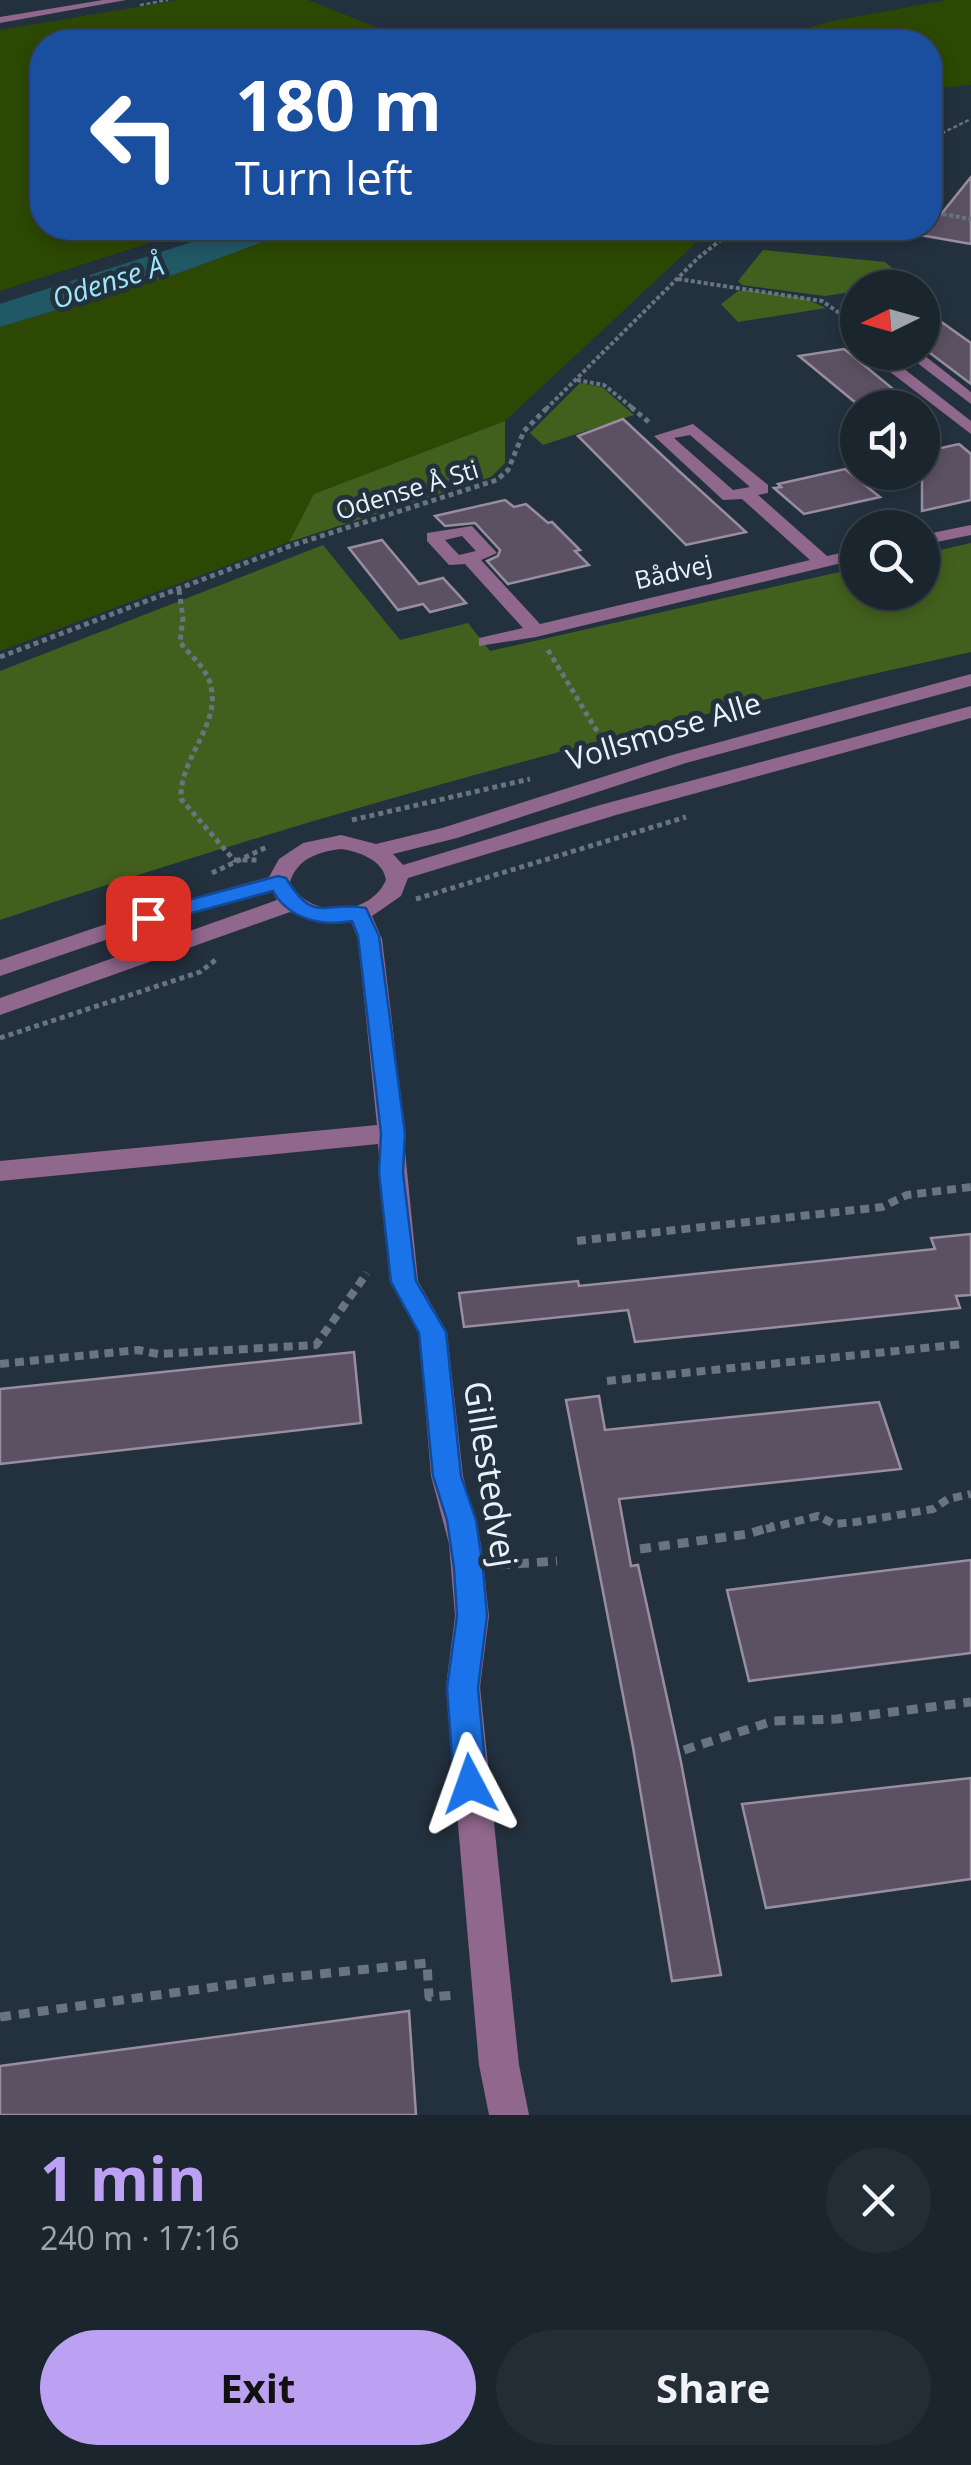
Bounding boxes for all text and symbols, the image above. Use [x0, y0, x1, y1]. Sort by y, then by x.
text: 180 m [235, 56, 442, 152]
icon: left [70, 70, 200, 200]
text: Turn left [235, 147, 413, 208]
water label: Odense Å [47, 245, 168, 317]
north arrow [840, 270, 940, 370]
map controls [840, 270, 940, 610]
button: sound [840, 390, 940, 490]
street label: Odense Å Sti [331, 451, 482, 527]
button: search [840, 510, 940, 610]
street label: Bådvej [631, 546, 715, 596]
street label: Vollsmose Alle [561, 682, 766, 780]
pin [106, 876, 191, 961]
icon: arrive [121, 891, 176, 946]
street label: Gillestedvej [454, 1377, 529, 1570]
position arrow [418, 1732, 522, 1836]
text: 1 min [40, 2137, 207, 2219]
button: close [826, 2148, 931, 2253]
text: 240 m · 17:16 [40, 2216, 239, 2259]
button: Exit [40, 2330, 476, 2445]
button: Share [496, 2330, 931, 2445]

